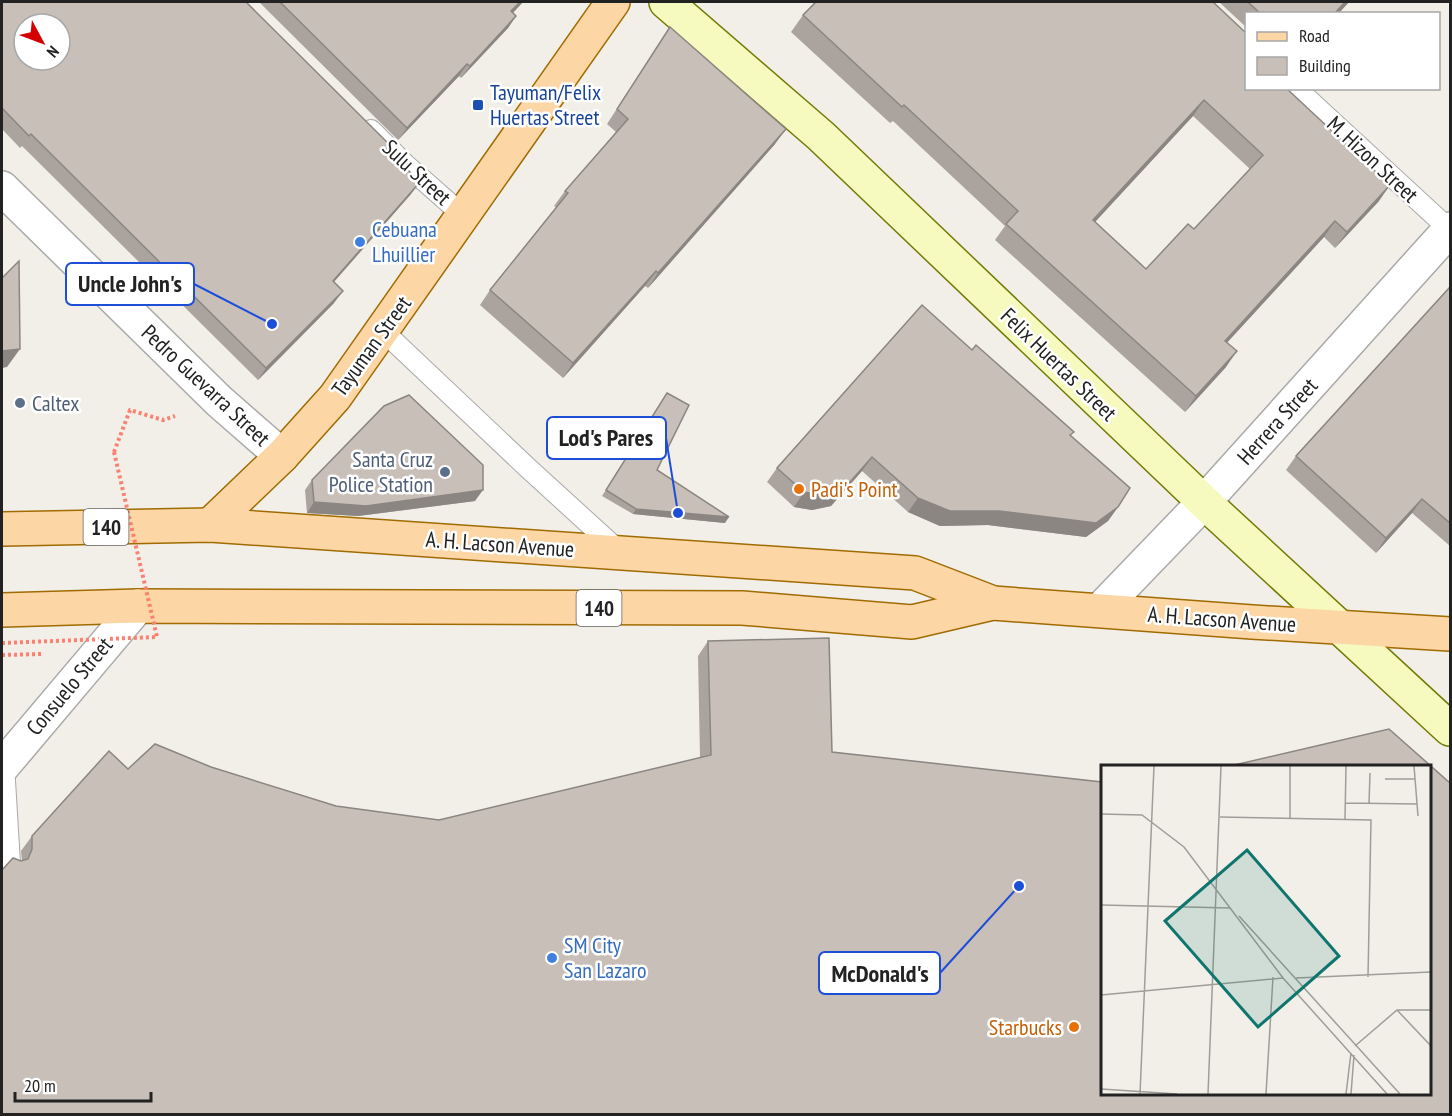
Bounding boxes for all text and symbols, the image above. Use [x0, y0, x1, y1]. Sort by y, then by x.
north arrow [12, 12, 72, 72]
legend [1245, 12, 1440, 90]
text: Road [1299, 24, 1330, 47]
text: N [43, 42, 64, 62]
text: Building [1299, 54, 1351, 77]
place label: Tayuman/Felix Huertas Street [490, 78, 601, 131]
marker: Tayuman/Felix Huertas Street [471, 98, 485, 112]
street label: M. Hizon Street [1321, 110, 1425, 208]
street label: Sulu Street [377, 133, 457, 211]
place label: Cebuana Lhuillier [372, 215, 437, 268]
marker: Cebuana Lhuillier [353, 235, 367, 249]
callout: Uncle John's [66, 263, 194, 305]
text: Uncle John's [78, 268, 182, 299]
street label: Tayuman Street [325, 290, 417, 402]
street label: Felix Huertas Street [995, 302, 1123, 426]
street label: Pedro Guevarra Street [136, 318, 276, 452]
street label: Herrera Street [1231, 372, 1323, 470]
place label: Caltex [32, 389, 79, 417]
marker: Caltex [13, 396, 27, 410]
callout: Lod's Pares [547, 417, 666, 459]
text: Lod's Pares [559, 422, 653, 453]
place label: Santa Cruz Police Station [329, 445, 433, 498]
marker: Santa Cruz Police Station [438, 465, 452, 479]
place label: Padi's Point [811, 475, 898, 503]
marker: Padi's Point [792, 482, 806, 496]
road number: 140 [84, 509, 128, 545]
street label: A. H. Lacson Avenue [425, 525, 575, 563]
road number: 140 [576, 590, 622, 626]
street label: A. H. Lacson Avenue [1147, 600, 1297, 638]
street label: Consuelo Street [20, 631, 118, 741]
inset map [1101, 765, 1431, 1095]
place label: SM City San Lazaro [564, 931, 646, 984]
marker: SM City San Lazaro [545, 951, 559, 965]
callout: McDonald's [819, 952, 940, 994]
text: McDonald's [831, 958, 929, 989]
place label: Starbucks [989, 1013, 1062, 1041]
marker: Starbucks [1067, 1020, 1081, 1034]
scale bar [15, 1065, 152, 1103]
text: 20 m [24, 1074, 56, 1097]

